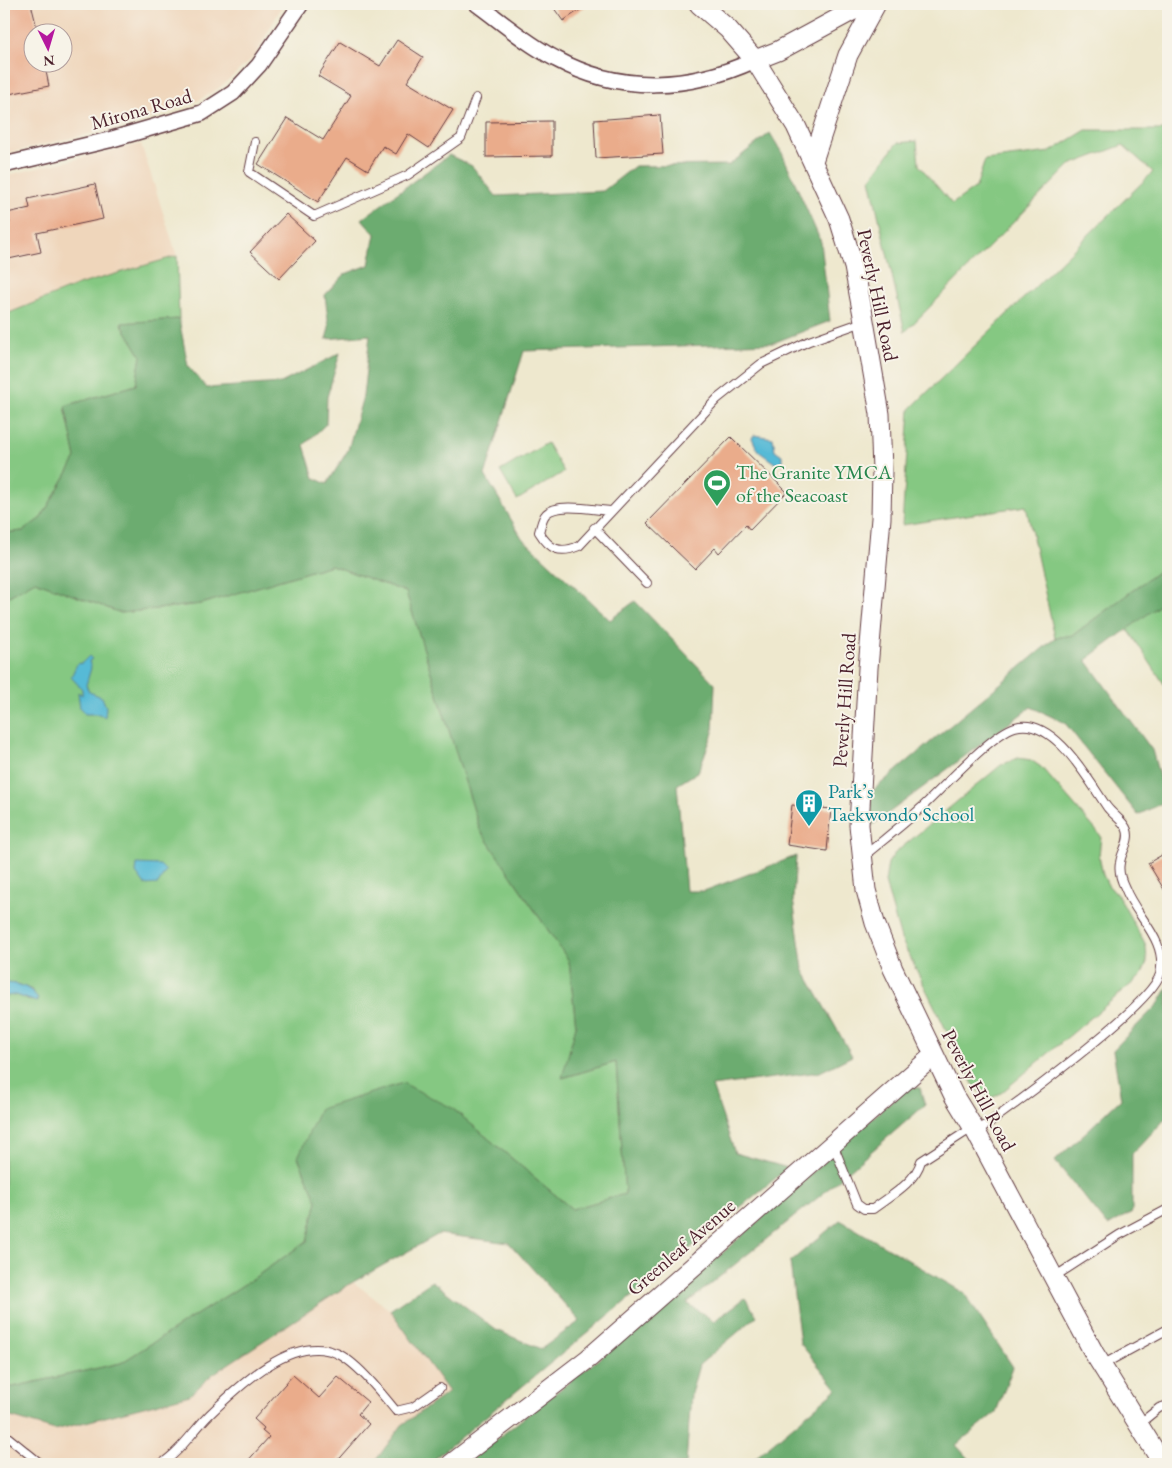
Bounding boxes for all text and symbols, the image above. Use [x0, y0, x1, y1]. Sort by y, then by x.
north arrow [22, 22, 72, 72]
text: N [42, 51, 56, 70]
street label: Mirona Road [87, 82, 195, 136]
street label: Peverly Hill Road [851, 226, 905, 364]
place label: The Granite YMCA of the Seacoast [736, 459, 892, 508]
sports icon: The Granite YMCA of the Seacoast [702, 468, 732, 507]
street label: Peverly Hill Road [826, 631, 862, 768]
place label: Park’s Taekwondo School [828, 778, 974, 827]
building icon: Park’s Taekwondo School [794, 788, 824, 827]
street label: Peverly Hill Road [936, 1024, 1023, 1156]
street label: Greenleaf Avenue [621, 1193, 741, 1301]

